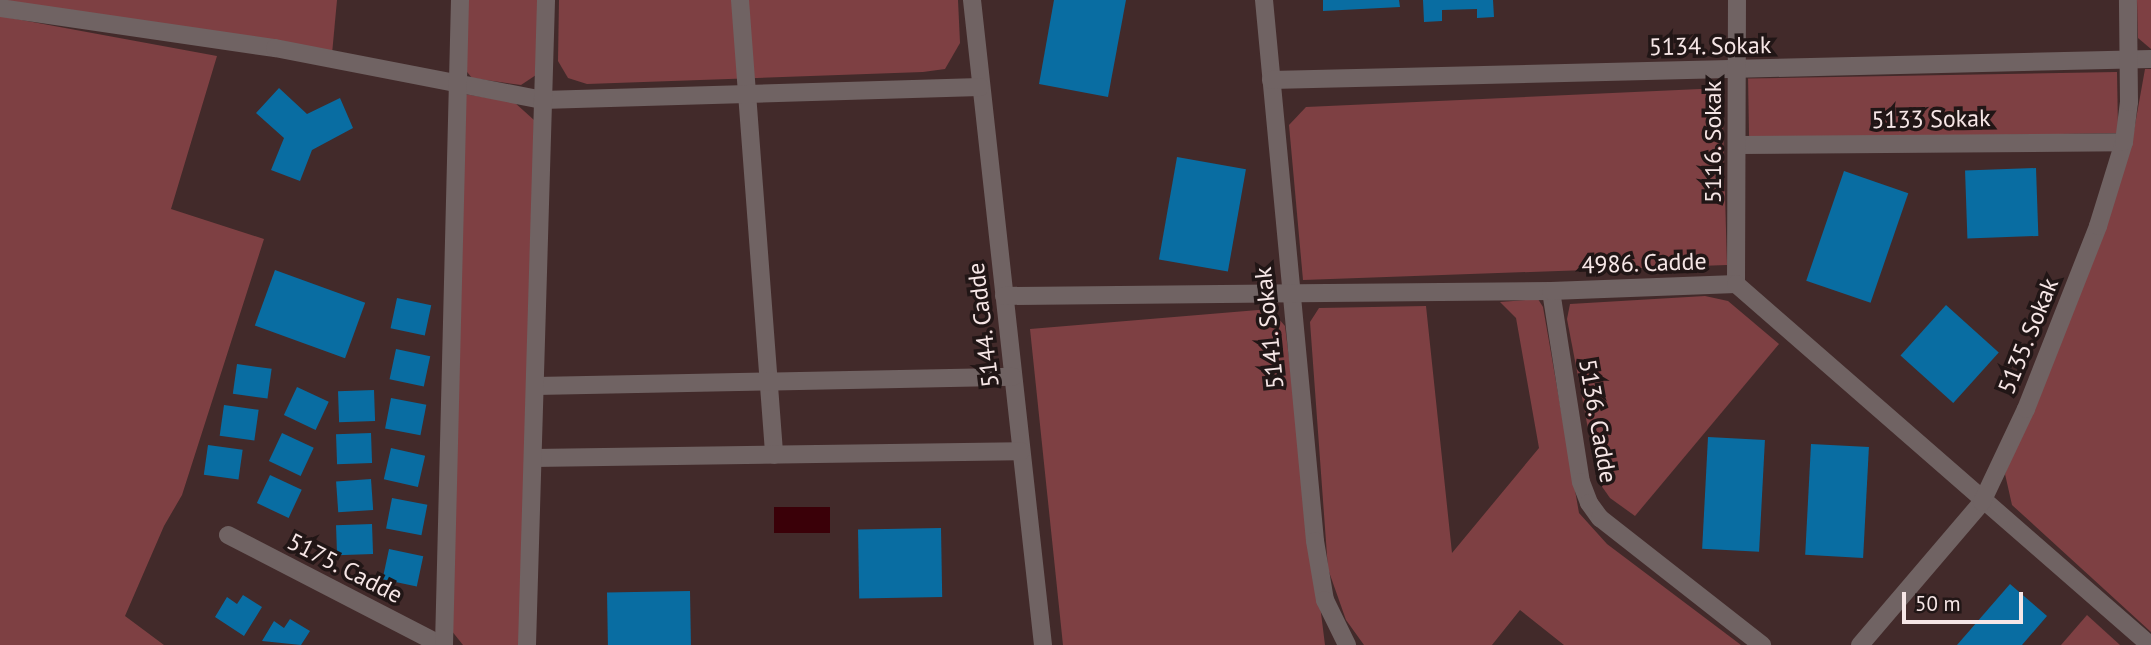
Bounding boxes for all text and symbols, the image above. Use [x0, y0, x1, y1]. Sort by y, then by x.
street label: 5134. Sokak [1648, 31, 1772, 61]
street label: 5116. Sokak [1699, 80, 1727, 204]
street label: 5133 Sokak [1871, 104, 1991, 134]
street label: 4986. Cadde [1580, 246, 1708, 280]
street label: 5144. Cadde [961, 260, 1005, 390]
street label: 5141. Sokak [1248, 265, 1290, 391]
street label: 5135. Sokak [1991, 273, 2065, 399]
street label: 5136. Cadde [1573, 356, 1623, 486]
street label: 5175. Cadde [282, 526, 408, 610]
scale bar [1906, 578, 2027, 622]
text: 50 m [1915, 590, 1961, 617]

